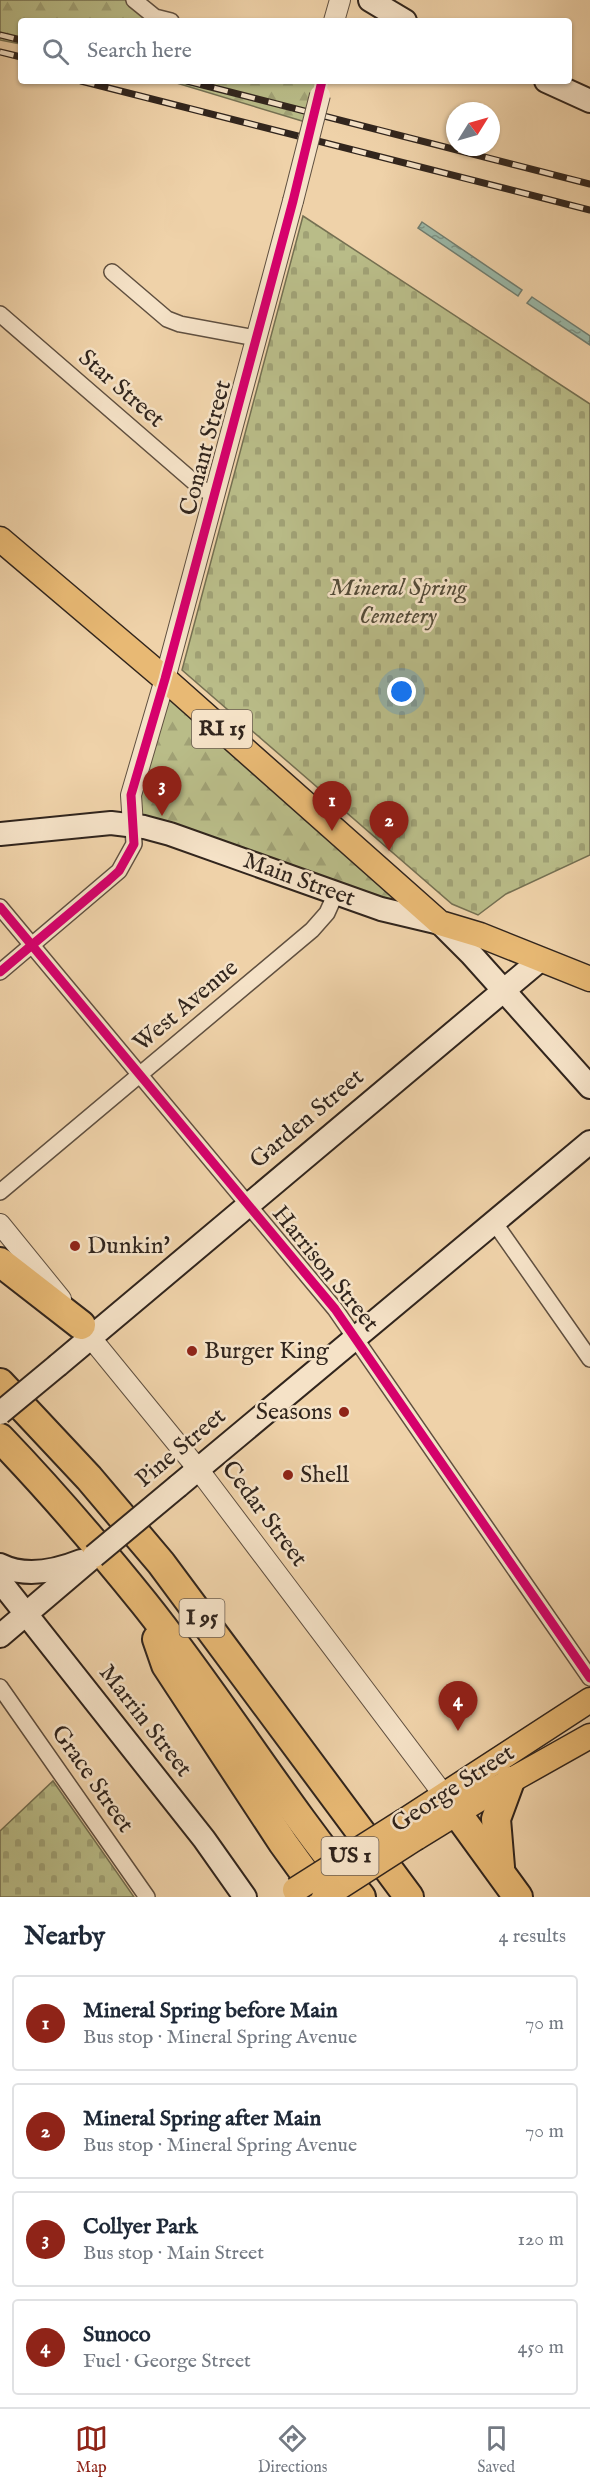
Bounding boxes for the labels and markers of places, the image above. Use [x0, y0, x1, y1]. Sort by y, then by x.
pin: 3 [142, 766, 182, 816]
pin: 1 [312, 782, 352, 831]
pin: 2 [370, 802, 408, 851]
place label: Dunkin' [87, 1231, 170, 1262]
marker: Dunkin' [68, 1239, 82, 1253]
place label: Burger King [204, 1336, 330, 1367]
marker: Burger King [185, 1344, 199, 1358]
place label: Seasons [256, 1397, 332, 1428]
marker: Seasons [337, 1405, 351, 1419]
place label: Shell [300, 1460, 350, 1491]
marker: Shell [281, 1468, 295, 1482]
pin: 4 [438, 1682, 478, 1731]

